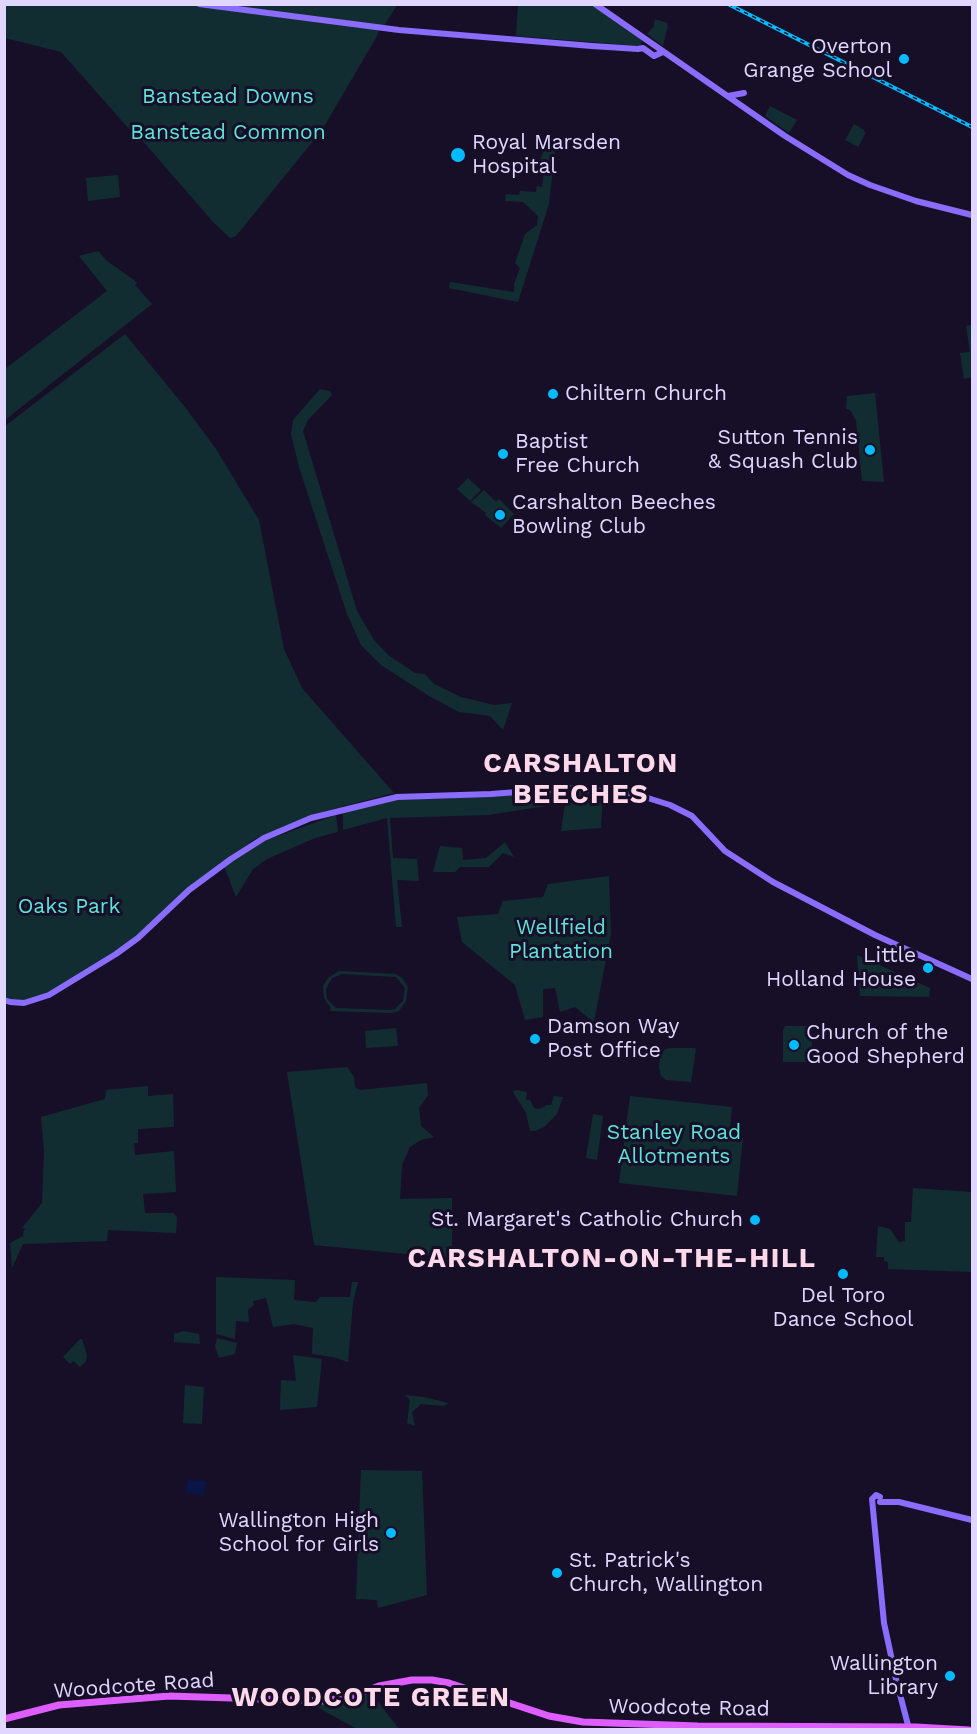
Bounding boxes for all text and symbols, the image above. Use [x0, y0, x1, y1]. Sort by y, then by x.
place label: Overton Grange School [743, 34, 892, 84]
marker: Overton Grange School [897, 52, 911, 66]
park label: Banstead Downs [142, 84, 314, 110]
park label: Banstead Common [130, 120, 326, 146]
place label: Royal Marsden Hospital [472, 130, 621, 180]
marker: Royal Marsden Hospital [449, 146, 467, 164]
place label: Chiltern Church [565, 381, 727, 407]
marker: Chiltern Church [546, 387, 560, 401]
place label: Sutton Tennis & Squash Club [708, 425, 858, 475]
place label: Baptist Free Church [515, 429, 640, 479]
marker: Sutton Tennis & Squash Club [863, 443, 877, 457]
marker: Baptist Free Church [496, 447, 510, 461]
place label: Carshalton Beeches Bowling Club [512, 490, 716, 540]
marker: Carshalton Beeches Bowling Club [493, 508, 507, 522]
district label: CARSHALTON BEECHES [483, 748, 679, 811]
park label: Oaks Park [18, 894, 120, 920]
park label: Wellfield Plantation [509, 915, 613, 965]
place label: Little Holland House [766, 943, 916, 993]
marker: Little Holland House [921, 961, 935, 975]
place label: Damson Way Post Office [547, 1014, 679, 1064]
place label: Church of the Good Shepherd [806, 1020, 965, 1070]
marker: Damson Way Post Office [528, 1032, 542, 1046]
marker: Church of the Good Shepherd [787, 1038, 801, 1052]
park label: Stanley Road Allotments [607, 1120, 741, 1170]
place label: St. Margaret's Catholic Church [431, 1207, 743, 1233]
marker: St. Margaret's Catholic Church [748, 1213, 762, 1227]
district label: CARSHALTON-ON-THE-HILL [408, 1243, 816, 1275]
marker: Del Toro Dance School [836, 1267, 850, 1281]
place label: Del Toro Dance School [773, 1283, 913, 1333]
place label: Wallington High School for Girls [218, 1508, 379, 1558]
marker: Wallington High School for Girls [384, 1526, 398, 1540]
place label: St. Patrick's Church, Wallington [569, 1548, 763, 1598]
marker: St. Patrick's Church, Wallington [550, 1566, 564, 1580]
place label: Wallington Library [830, 1651, 938, 1701]
street label: Woodcote Road [53, 1668, 215, 1704]
marker: Wallington Library [943, 1669, 957, 1683]
district label: WOODCOTE GREEN [232, 1682, 510, 1714]
street label: Woodcote Road [608, 1694, 770, 1722]

